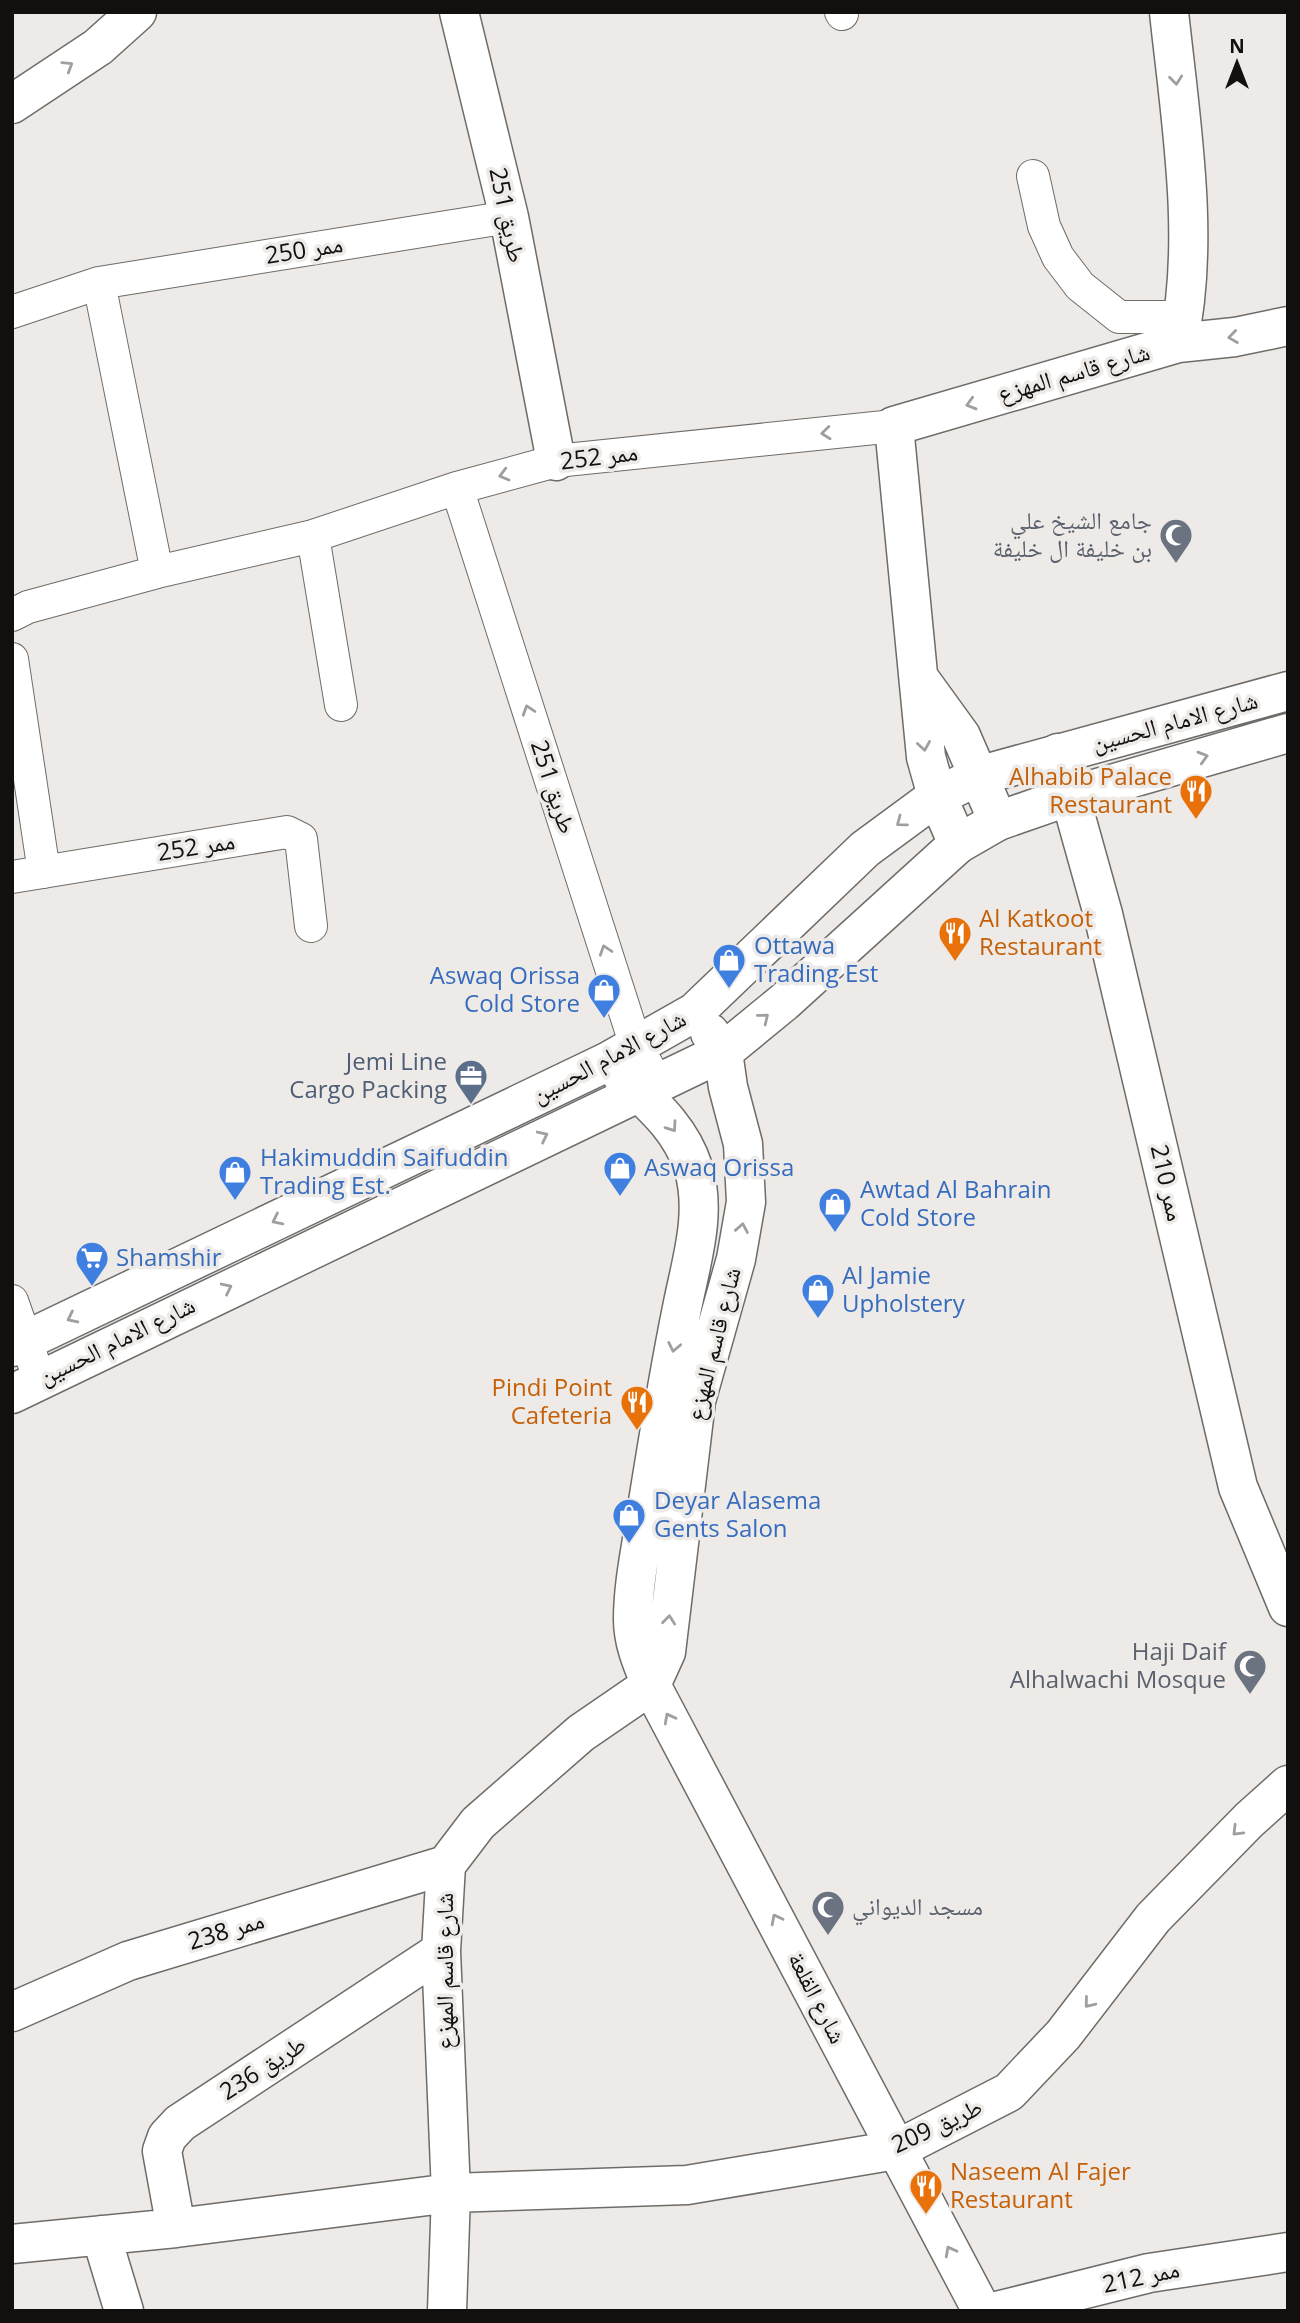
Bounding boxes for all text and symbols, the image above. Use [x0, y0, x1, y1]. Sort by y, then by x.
north arrow [1202, 28, 1272, 98]
text: N [1229, 33, 1245, 59]
one-way arrow [61, 61, 74, 74]
one-way arrow [1168, 75, 1183, 86]
street label: طريق 251 [482, 164, 535, 265]
street label: ممر 250 [263, 226, 345, 271]
one-way arrow [1227, 329, 1239, 344]
street label: شارع قاسم المهزع [994, 334, 1154, 410]
one-way arrow [965, 395, 977, 410]
one-way arrow [821, 425, 832, 440]
street label: ممر 252 [558, 434, 640, 477]
one-way arrow [498, 467, 510, 481]
place label: جامع الشيخ علي بن خليفة ال خليفة [993, 503, 1152, 564]
mosque icon: جامع الشيخ علي بن خليفة ال خليفة [1157, 516, 1195, 565]
street label: شارع الامام الحسين [1088, 683, 1261, 760]
one-way arrow [522, 705, 537, 717]
street label: طريق 251 [524, 736, 585, 838]
one-way arrow [916, 740, 931, 752]
one-way arrow [1196, 751, 1208, 766]
place label: Alhabib Palace Restaurant [1009, 759, 1172, 820]
restaurant icon: Alhabib Palace Restaurant [1177, 772, 1215, 821]
one-way arrow [897, 814, 909, 826]
street label: ممر 252 [155, 823, 237, 868]
place label: Al Katkoot Restaurant [979, 901, 1102, 962]
restaurant icon: Al Katkoot Restaurant [936, 914, 974, 963]
place label: Ottawa Trading Est [754, 928, 878, 989]
shop icon: Ottawa Trading Est [710, 941, 748, 990]
one-way arrow [599, 945, 614, 957]
place label: Aswaq Orissa Cold Store [430, 958, 580, 1019]
shop icon: Aswaq Orissa Cold Store [585, 971, 623, 1020]
street label: شارع الامام الحسين [525, 1001, 692, 1111]
one-way arrow [757, 1014, 769, 1027]
place label: Jemi Line Cargo Packing [289, 1044, 447, 1105]
office icon: Jemi Line Cargo Packing [452, 1057, 490, 1106]
one-way arrow [664, 1119, 676, 1132]
one-way arrow [536, 1131, 548, 1145]
place label: Hakimuddin Saifuddin Trading Est. [260, 1140, 509, 1201]
street label: ممر 210 [1144, 1141, 1193, 1224]
shop icon: Aswaq Orissa [601, 1149, 639, 1198]
place label: Aswaq Orissa [644, 1150, 794, 1183]
shop icon: Hakimuddin Saifuddin Trading Est. [216, 1153, 254, 1202]
place label: Awtad Al Bahrain Cold Store [860, 1172, 1052, 1233]
shop icon: Awtad Al Bahrain Cold Store [816, 1185, 854, 1234]
one-way arrow [272, 1212, 284, 1226]
one-way arrow [734, 1223, 749, 1234]
supermarket icon: Shamshir [73, 1239, 111, 1288]
place label: Shamshir [116, 1240, 222, 1273]
place label: Al Jamie Upholstery [842, 1258, 966, 1319]
street label: شارع قاسم المهزع [678, 1264, 748, 1424]
shop icon: Al Jamie Upholstery [799, 1271, 837, 1320]
one-way arrow [220, 1282, 232, 1296]
street label: شارع الامام الحسين [33, 1287, 201, 1393]
one-way arrow [67, 1310, 79, 1324]
one-way arrow [667, 1341, 682, 1353]
place label: Pindi Point Cafeteria [492, 1370, 612, 1431]
restaurant icon: Pindi Point Cafeteria [618, 1383, 656, 1432]
place label: Deyar Alasema Gents Salon [654, 1483, 821, 1544]
shop icon: Deyar Alasema Gents Salon [610, 1496, 648, 1545]
one-way arrow [662, 1614, 677, 1625]
place label: Haji Daif Alhalwachi Mosque [1010, 1634, 1228, 1695]
mosque icon: Haji Daif Alhalwachi Mosque [1231, 1647, 1269, 1696]
one-way arrow [664, 1713, 678, 1725]
one-way arrow [1233, 1823, 1246, 1836]
mosque icon: مسجد الديواني [809, 1888, 847, 1937]
place label: مسجد الديواني [852, 1889, 983, 1926]
street label: شارع قاسم المهزع [427, 1893, 461, 2049]
street label: ممر 238 [183, 1902, 268, 1957]
one-way arrow [771, 1914, 784, 1926]
street label: شارع القلعة [781, 1946, 855, 2049]
one-way arrow [1084, 1995, 1097, 2007]
street label: طريق 236 [213, 2027, 312, 2107]
street label: طريق 209 [886, 2089, 987, 2160]
place label: Naseem Al Fajer Restaurant [950, 2154, 1131, 2215]
restaurant icon: Naseem Al Fajer Restaurant [907, 2167, 945, 2216]
one-way arrow [945, 2245, 958, 2258]
street label: ممر 212 [1099, 2251, 1182, 2300]

